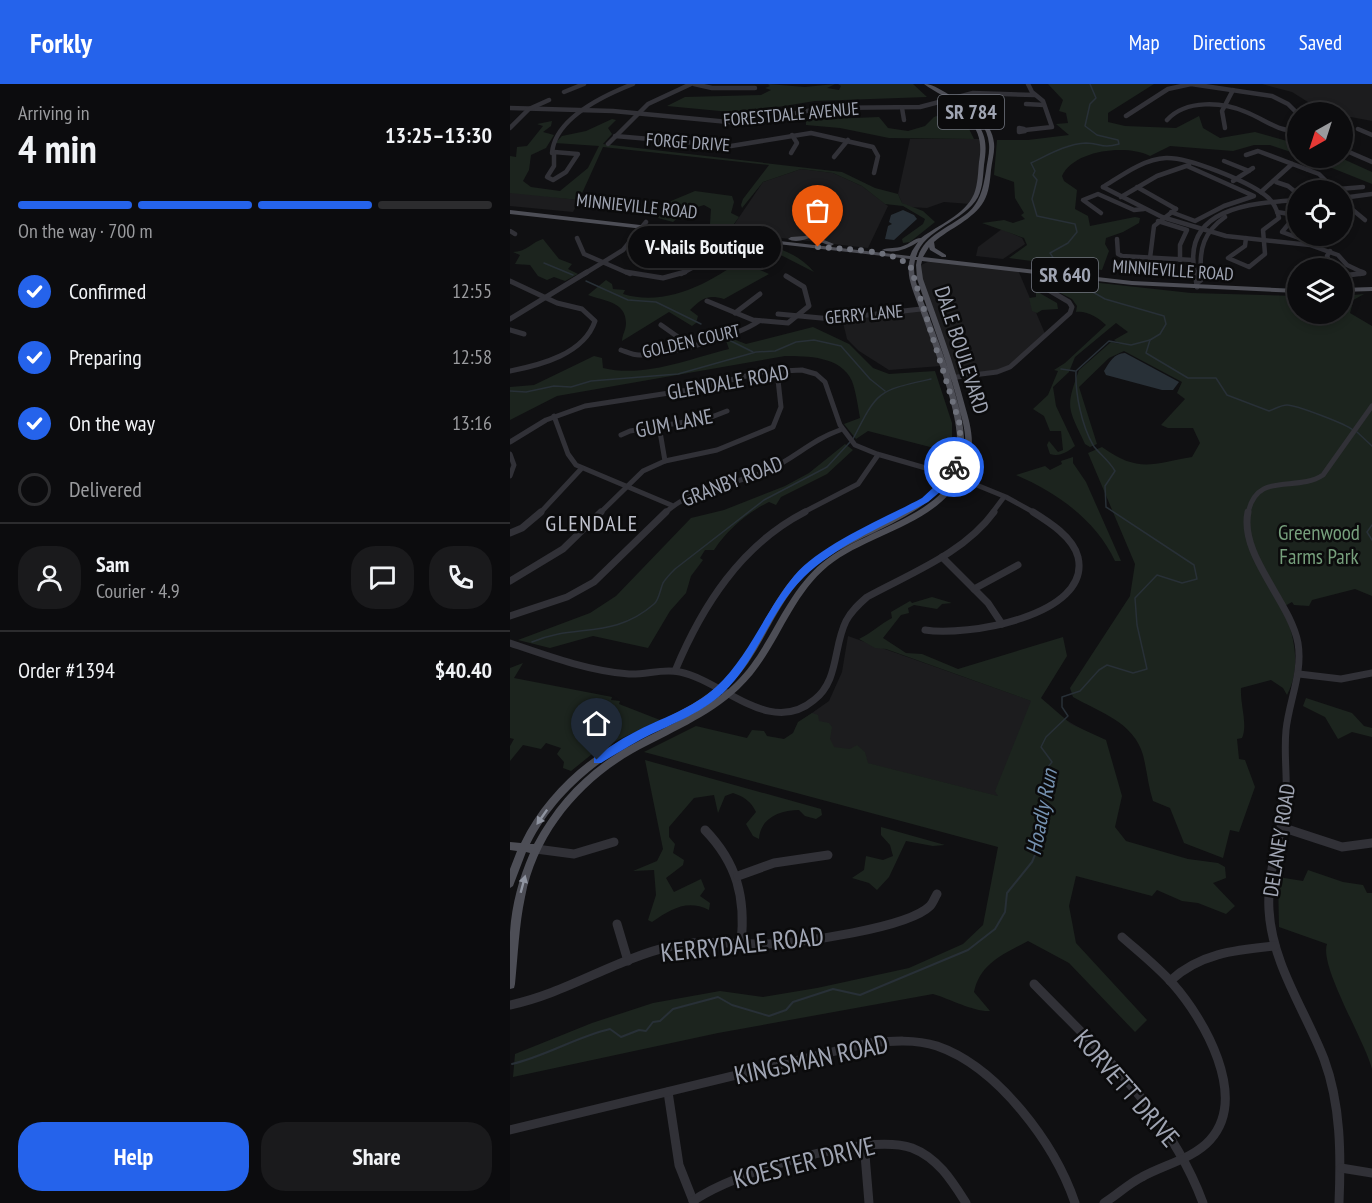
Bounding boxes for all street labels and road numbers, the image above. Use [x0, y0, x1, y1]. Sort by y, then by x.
road number: SR 784 [938, 95, 1004, 129]
street label: FORESTDALE AVENUE [722, 97, 860, 131]
street label: FORGE DRIVE [645, 128, 731, 156]
street label: MINNIEVILLE ROAD [575, 188, 699, 224]
street label: MINNIEVILLE ROAD [1112, 254, 1234, 286]
road number: SR 640 [1032, 258, 1098, 292]
street label: DALE BOULEVARD [929, 283, 995, 417]
street label: GERRY LANE [824, 299, 904, 329]
street label: GOLDEN COURT [640, 319, 742, 363]
street label: GLENDALE ROAD [665, 358, 791, 406]
street label: GUM LANE [633, 402, 715, 444]
street label: GRANBY ROAD [678, 449, 786, 513]
street label: DELANEY ROAD [1257, 781, 1301, 899]
street label: KERRYDALE ROAD [659, 919, 825, 969]
street label: KORVETT DRIVE [1067, 1022, 1187, 1154]
street label: KINGSMAN ROAD [731, 1027, 891, 1091]
street label: KOESTER DRIVE [730, 1128, 878, 1196]

